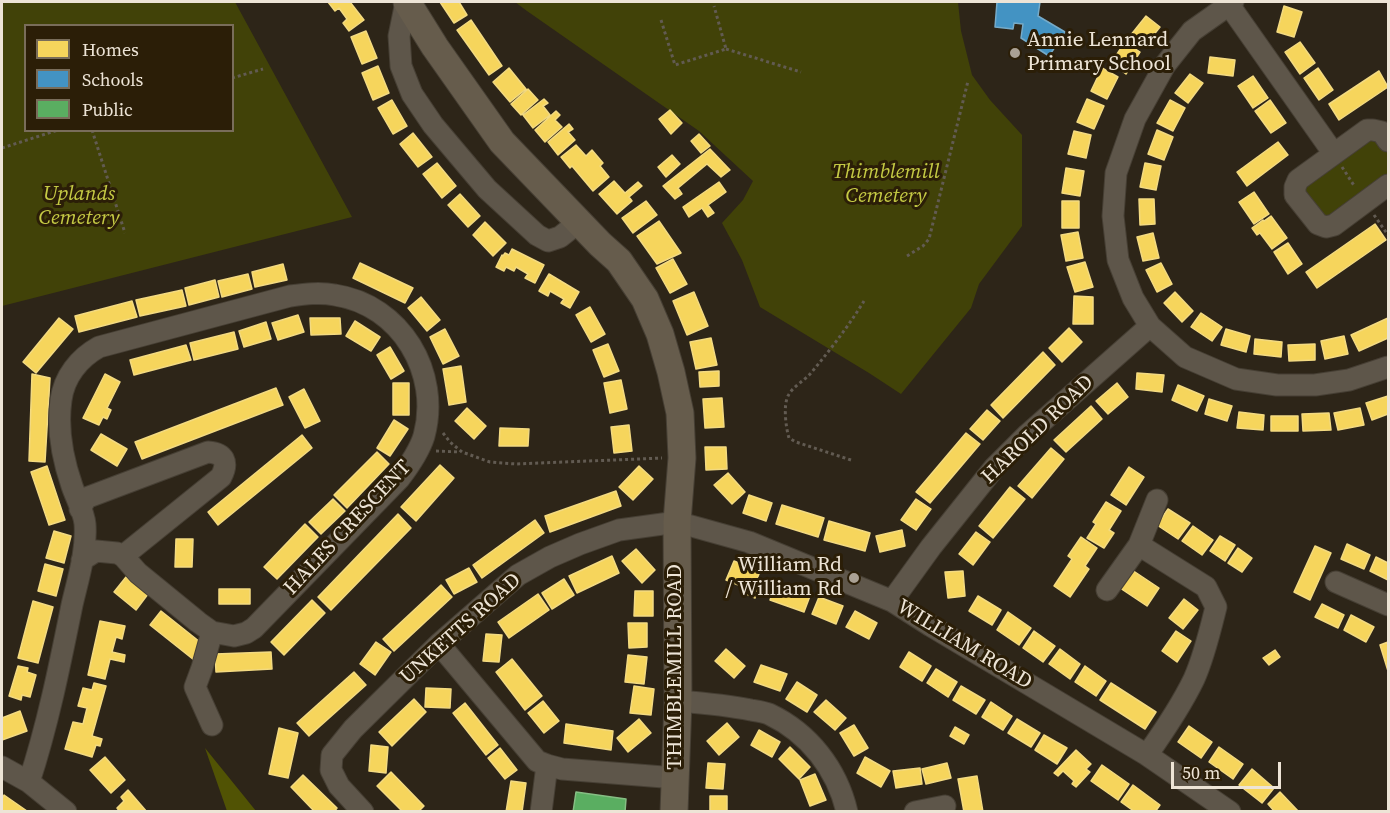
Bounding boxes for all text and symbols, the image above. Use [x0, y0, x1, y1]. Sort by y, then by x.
legend [24, 24, 234, 132]
place label: Annie Lennard Primary School [1027, 28, 1171, 78]
text: Homes [82, 37, 139, 62]
marker: Annie Lennard Primary School [1008, 46, 1022, 60]
text: Schools [82, 67, 143, 92]
text: Public [82, 97, 133, 122]
park label: Thimblemill Cemetery [832, 160, 940, 210]
park label: Uplands Cemetery [39, 182, 119, 232]
street label: HAROLD ROAD [977, 370, 1099, 490]
street label: HALES CRESCENT [279, 455, 417, 601]
place label: William Rd / William Rd [726, 553, 842, 603]
street label: THIMBLEMILL ROAD [663, 564, 689, 770]
street label: UNKETTS ROAD [395, 568, 527, 690]
marker: William Rd / William Rd [847, 571, 861, 585]
street label: WILLIAM ROAD [892, 595, 1036, 695]
scale bar [1174, 750, 1284, 788]
text: 50 m [1182, 760, 1220, 785]

